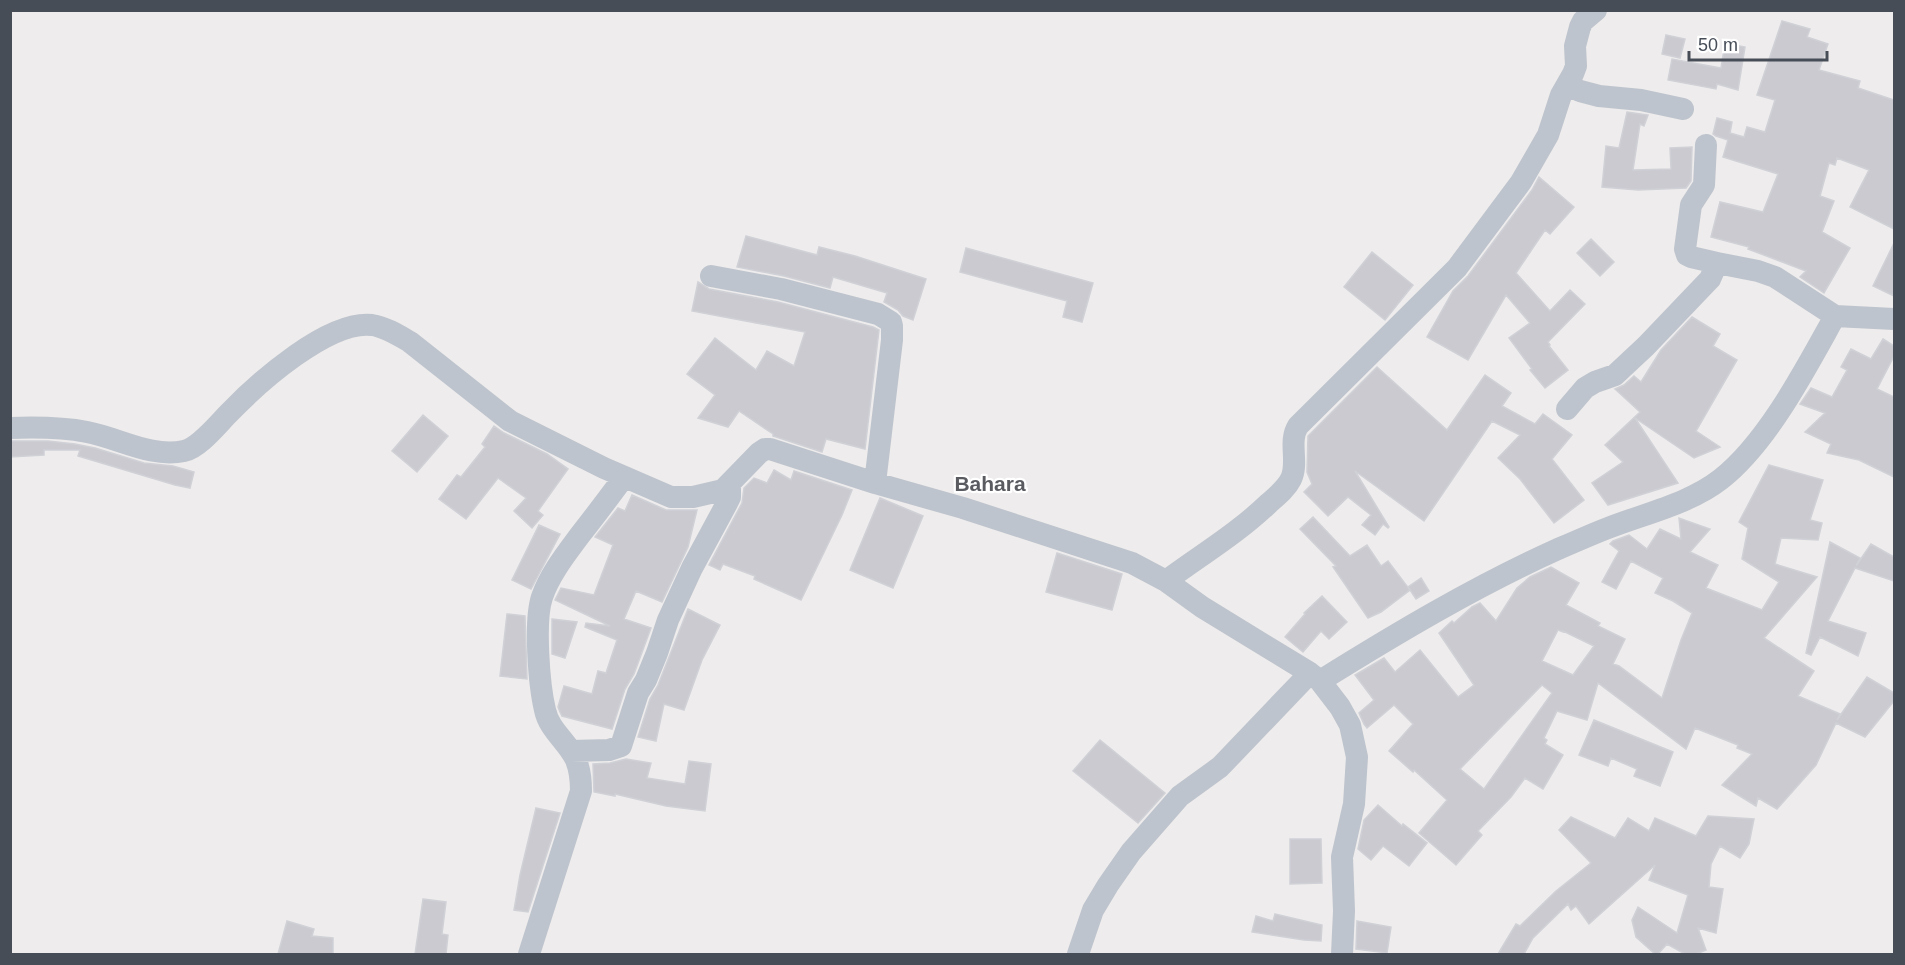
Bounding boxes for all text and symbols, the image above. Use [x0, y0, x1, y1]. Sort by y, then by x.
scale bar [1689, 24, 1827, 62]
text: 50 m [1698, 35, 1738, 55]
district label: Bahara [954, 472, 1026, 495]

